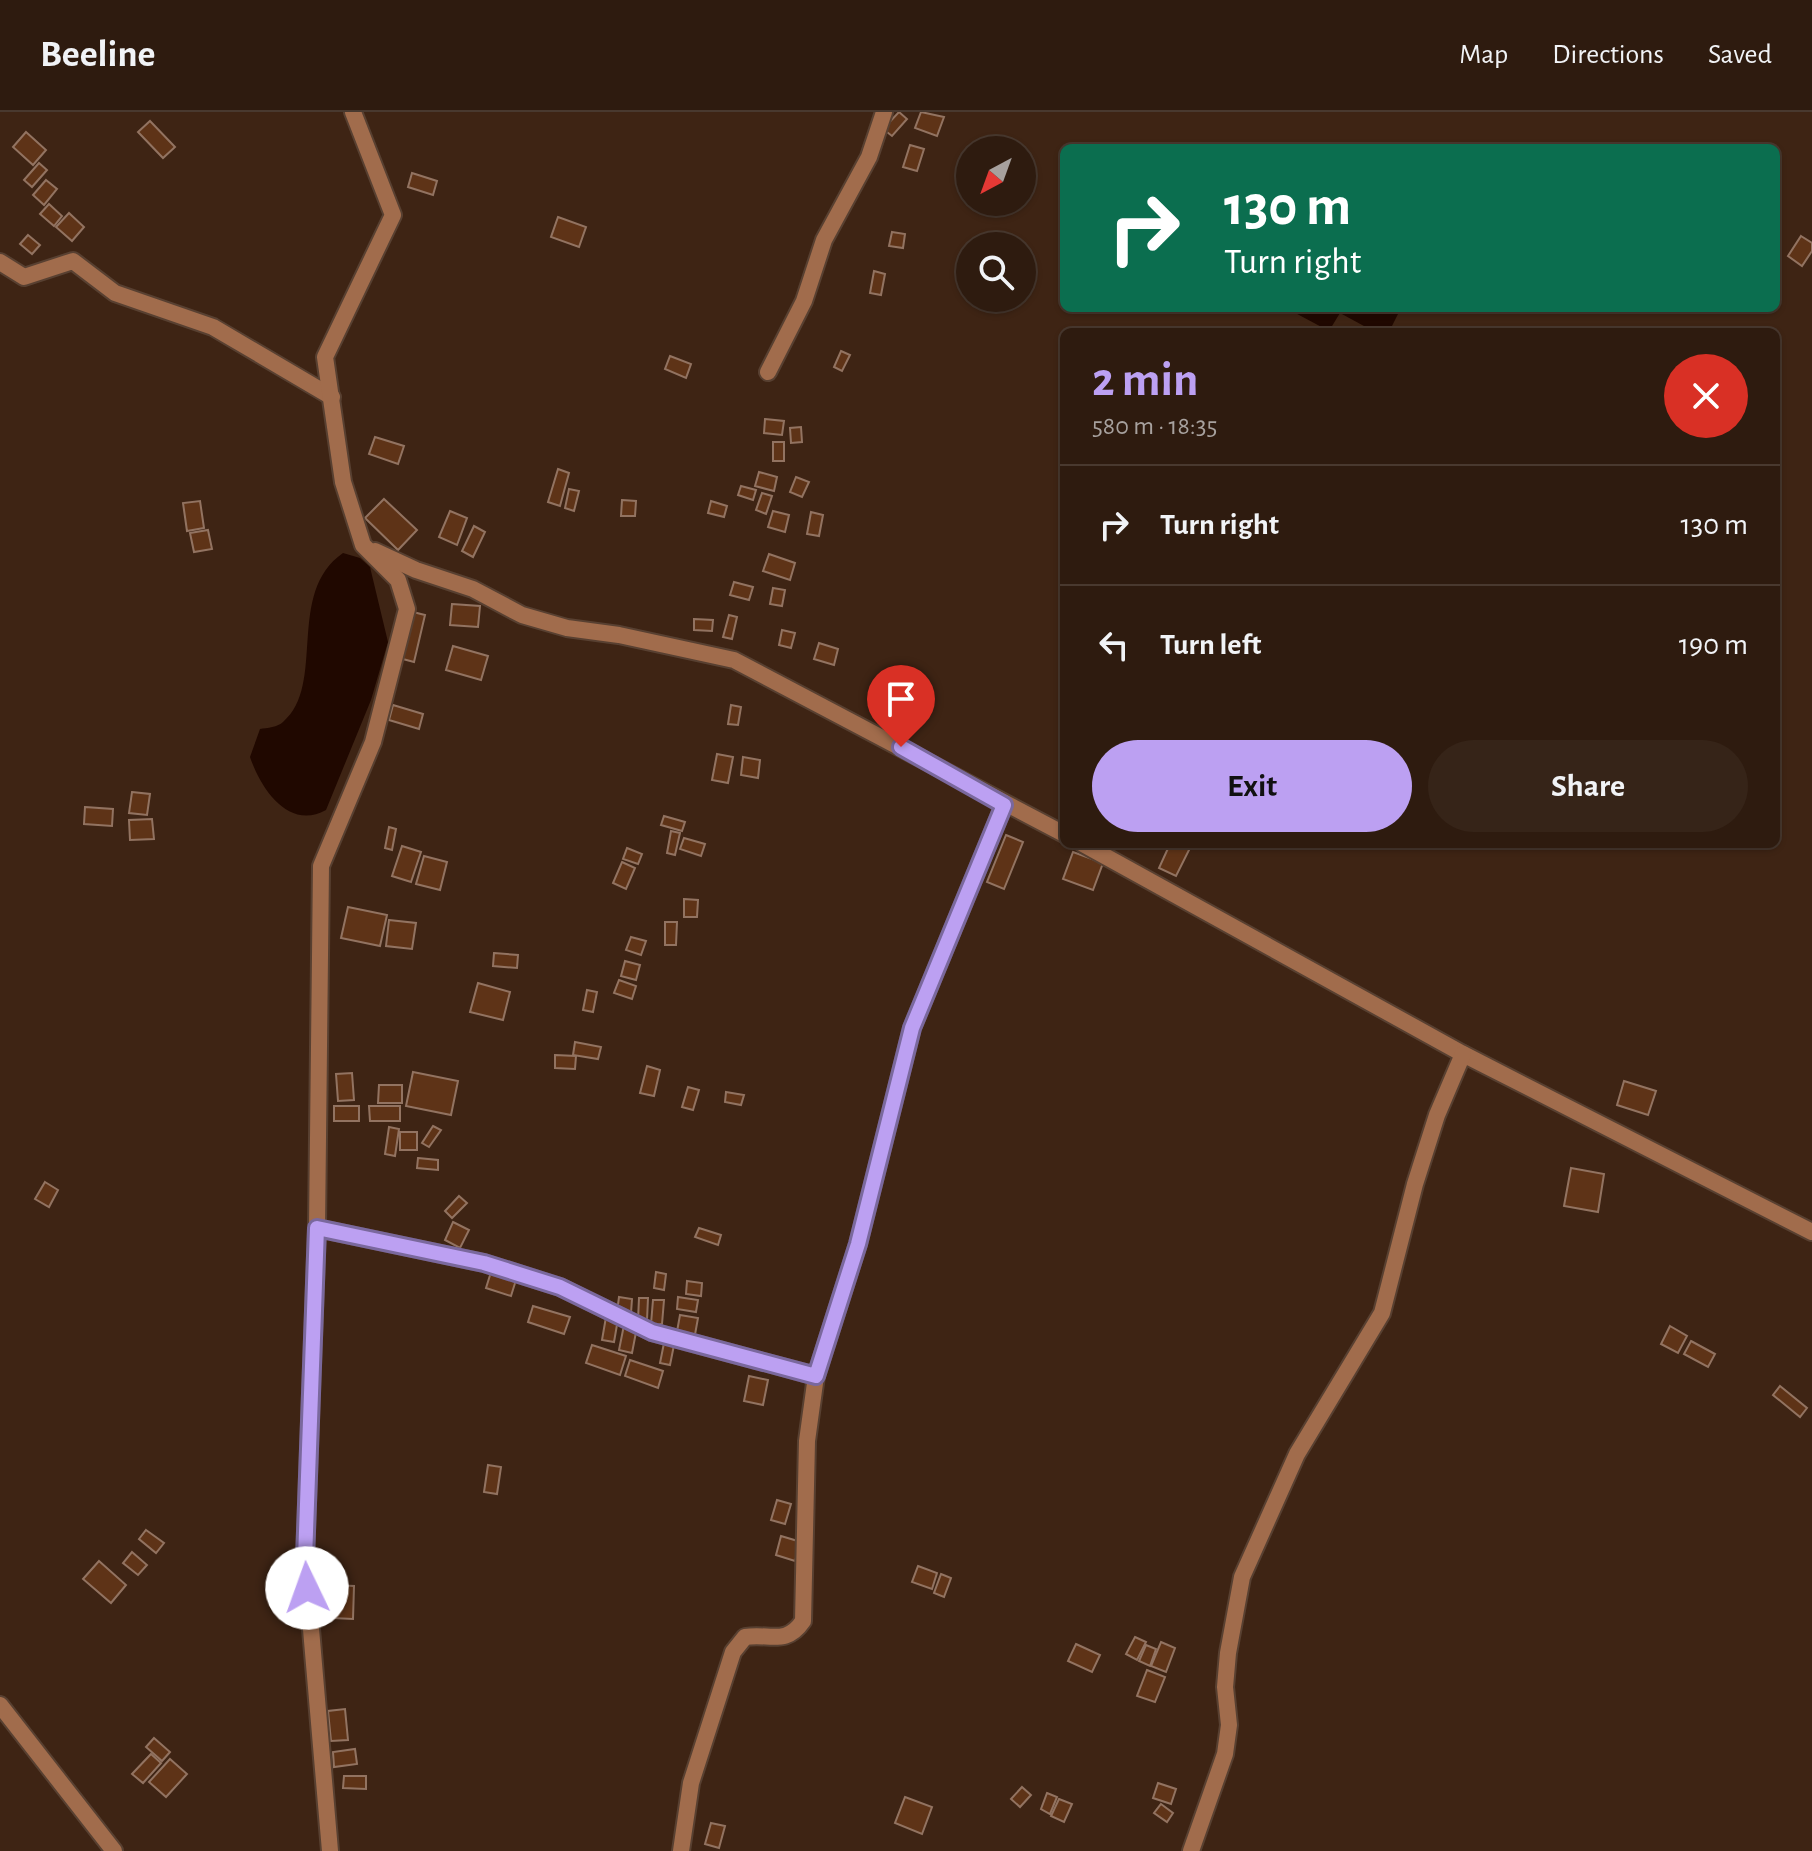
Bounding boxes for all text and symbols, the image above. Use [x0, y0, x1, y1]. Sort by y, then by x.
text: Beeline [40, 36, 155, 74]
text: Map [1459, 41, 1508, 69]
text: Directions [1552, 41, 1664, 69]
text: Saved [1708, 41, 1772, 69]
north arrow [956, 136, 1036, 216]
map controls [956, 136, 1036, 312]
icon: right [1092, 176, 1196, 280]
text: 130 m [1224, 179, 1351, 235]
button: search [956, 232, 1036, 312]
text: Turn right [1224, 244, 1361, 280]
button: close [1664, 354, 1748, 438]
text: 2 min [1092, 357, 1199, 405]
text: 580 m · 18:35 [1092, 413, 1217, 439]
icon: right [1092, 503, 1136, 547]
text: Turn right [1160, 510, 1279, 540]
text: 130 m [1681, 510, 1748, 540]
icon: left [1092, 623, 1136, 667]
text: Turn left [1160, 630, 1261, 660]
text: 190 m [1679, 630, 1748, 660]
pin [867, 665, 935, 747]
icon: arrive [879, 677, 923, 721]
button: Exit [1092, 740, 1412, 832]
button: Share [1428, 740, 1748, 832]
position arrow [265, 1546, 349, 1630]

